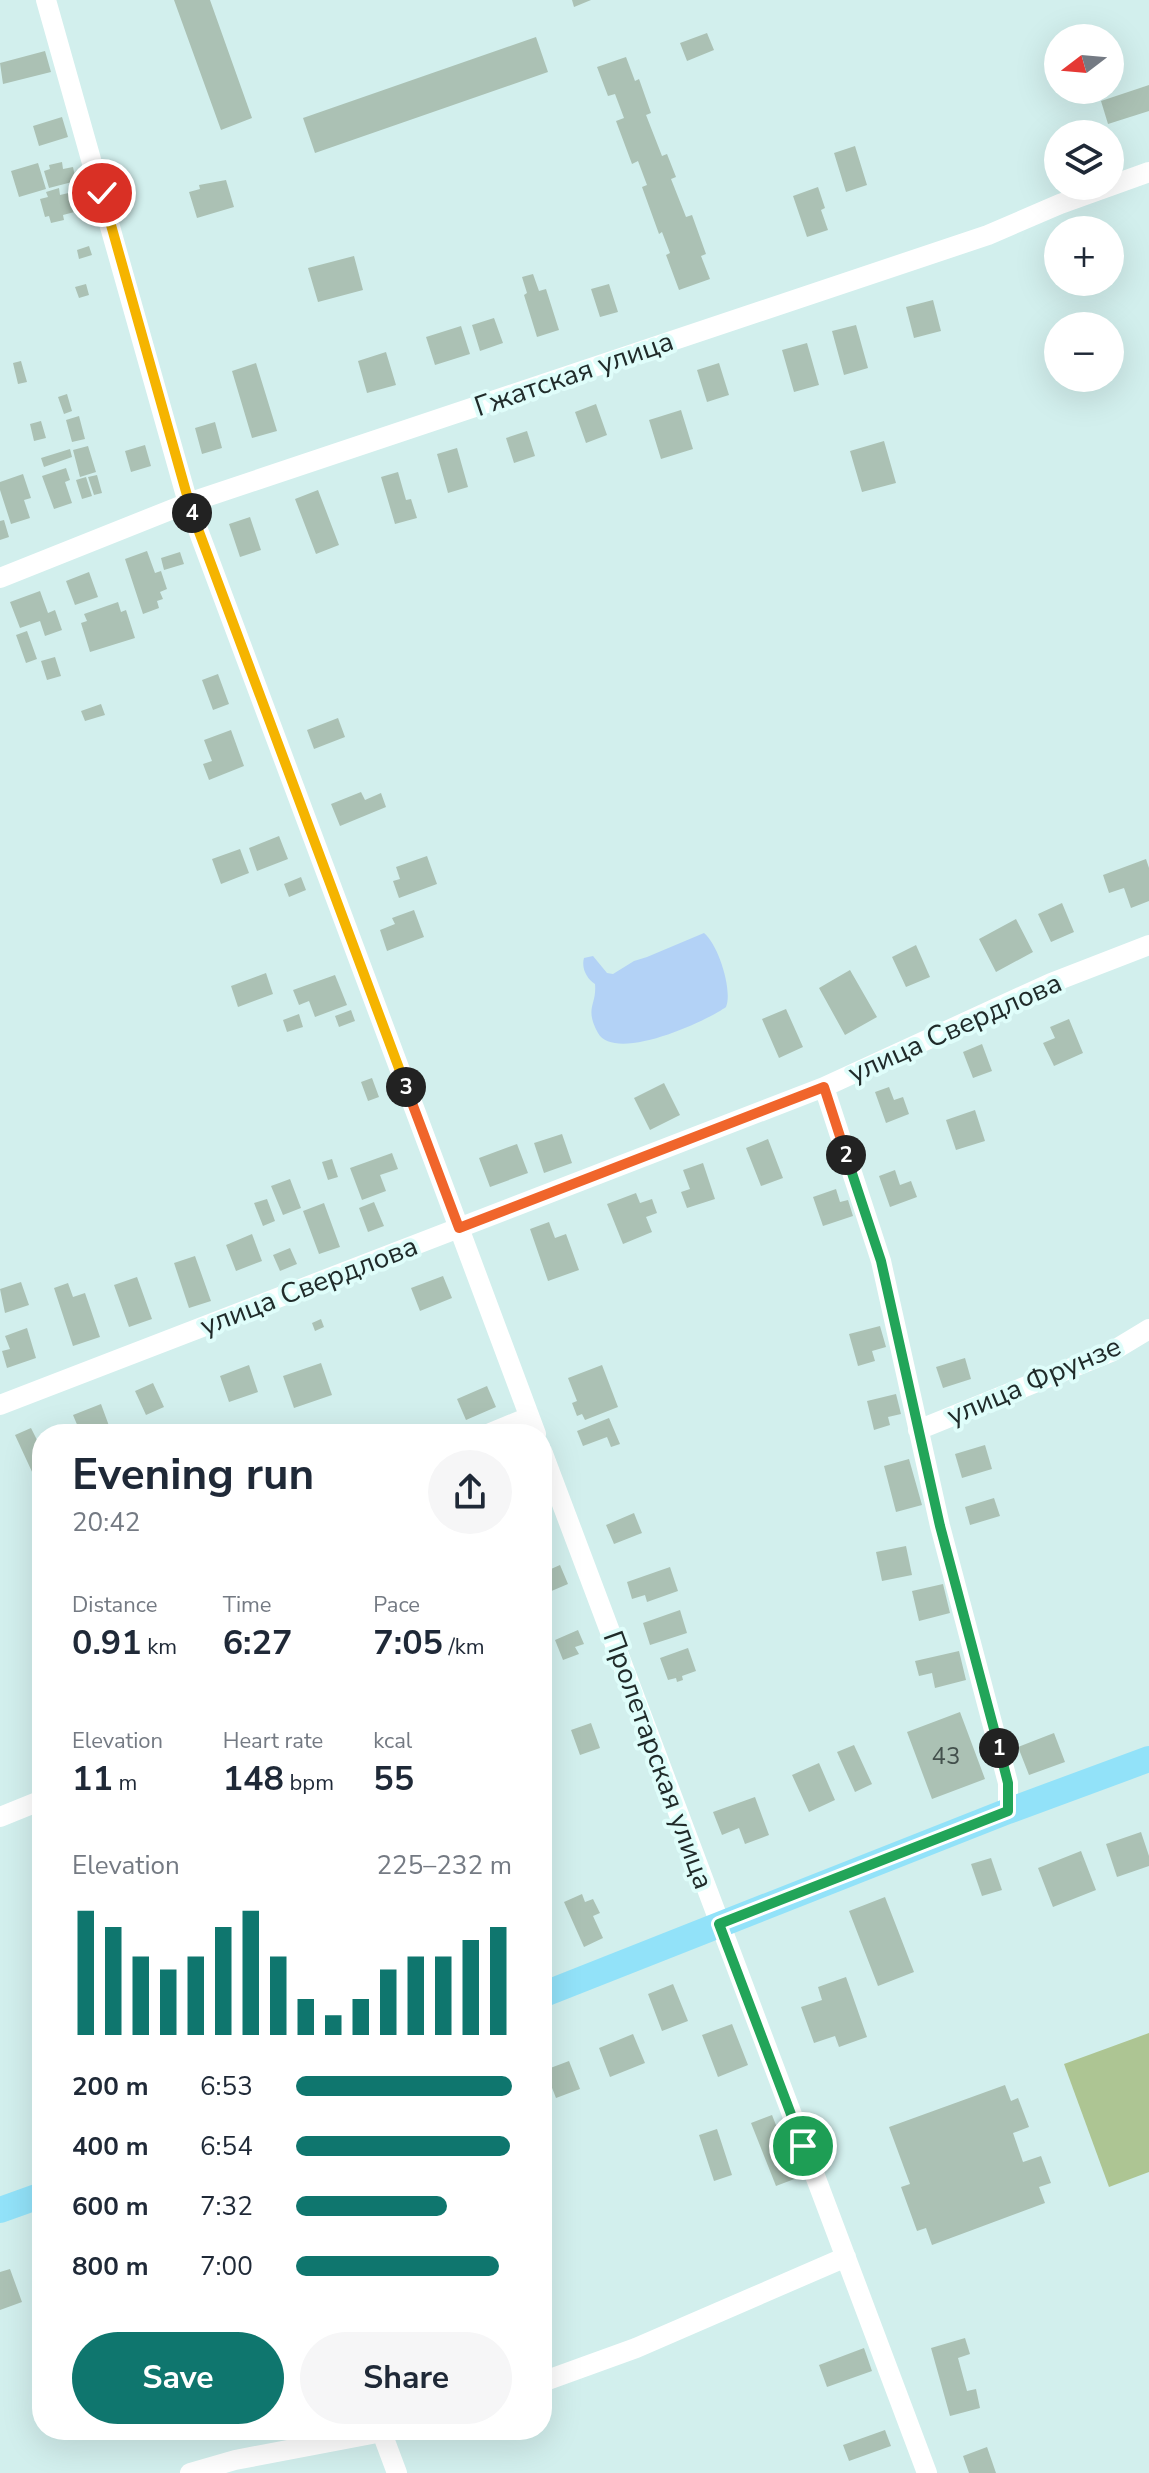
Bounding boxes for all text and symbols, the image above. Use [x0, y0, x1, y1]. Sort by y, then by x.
north arrow [1044, 24, 1124, 104]
map controls [1044, 24, 1124, 392]
button: layers [1044, 120, 1124, 200]
pin [68, 159, 136, 227]
icon: check [80, 171, 124, 215]
button: + [1044, 216, 1124, 296]
button: − [1044, 312, 1124, 392]
street label: Гжатская улица [469, 322, 679, 426]
pin: 4 [172, 493, 212, 533]
text: 4 [185, 498, 199, 528]
street label: улица Свердлова [842, 964, 1068, 1092]
pin: 3 [386, 1067, 426, 1107]
text: 3 [399, 1072, 413, 1102]
pin: 2 [826, 1135, 866, 1175]
text: 2 [839, 1140, 853, 1170]
street label: улица Свердлова [195, 1227, 423, 1345]
street label: улица Фрунзе [941, 1327, 1127, 1435]
text: Evening run [72, 1445, 314, 1505]
button: share [428, 1450, 512, 1534]
text: 20:42 [72, 1505, 140, 1540]
text: Distance [72, 1590, 157, 1620]
text: Time [223, 1590, 272, 1620]
text: Pace [373, 1590, 420, 1620]
text: 0.91 [72, 1620, 142, 1666]
text: 6:27 [223, 1620, 292, 1666]
text: 7:05 [373, 1620, 443, 1666]
street label: Пролетарская улица [594, 1626, 722, 1894]
text: km [142, 1632, 177, 1662]
text: /km [443, 1632, 485, 1662]
text: Elevation [72, 1726, 163, 1756]
text: Heart rate [223, 1726, 323, 1756]
text: kcal [373, 1726, 412, 1756]
pin: 1 [979, 1728, 1019, 1768]
text: 1 [992, 1733, 1006, 1763]
house number: 43 [932, 1740, 960, 1772]
text: 11 [72, 1756, 113, 1802]
text: 148 [223, 1756, 284, 1802]
text: 55 [373, 1756, 414, 1802]
text: m [113, 1768, 137, 1798]
text: bpm [284, 1768, 334, 1798]
text: Elevation [72, 1848, 180, 1883]
text: 225–232 m [376, 1848, 512, 1883]
text: 200 m [72, 2069, 149, 2104]
text: 6:53 [200, 2069, 253, 2104]
pin [769, 2112, 837, 2180]
icon: arrive [781, 2124, 825, 2168]
text: 400 m [72, 2129, 149, 2164]
text: 6:54 [200, 2129, 253, 2164]
text: 600 m [72, 2189, 149, 2224]
text: 7:32 [200, 2189, 253, 2224]
text: 800 m [72, 2249, 149, 2284]
text: 7:00 [200, 2249, 253, 2284]
button: Save [72, 2332, 284, 2424]
button: Share [300, 2332, 512, 2424]

